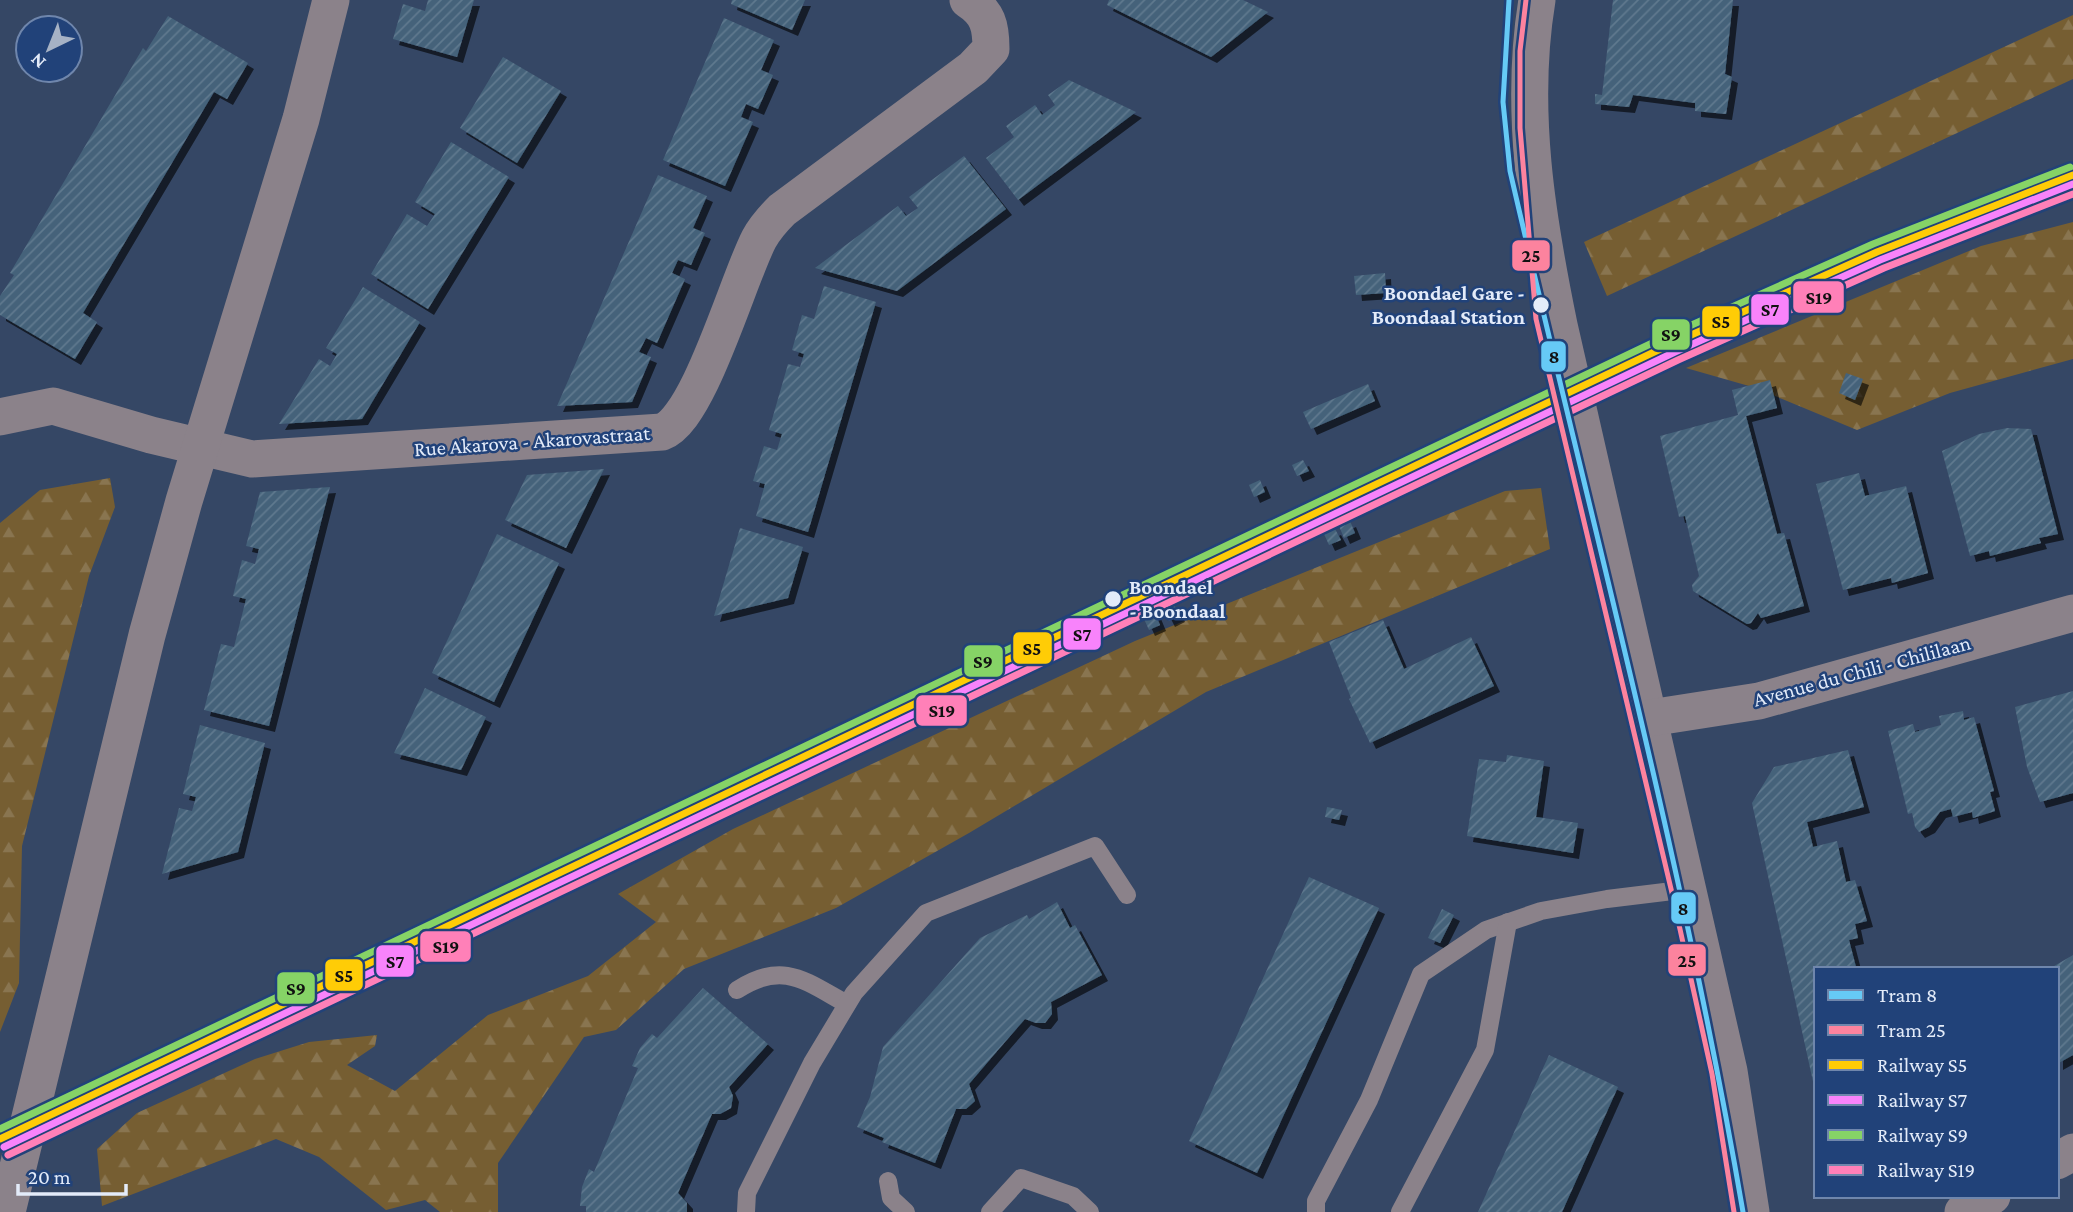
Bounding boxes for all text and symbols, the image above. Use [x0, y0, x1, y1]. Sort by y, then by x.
north arrow [14, 14, 84, 84]
text: N [26, 49, 50, 73]
line badge: 25 [1511, 239, 1551, 272]
text: 25 [1522, 245, 1541, 266]
line badge: S19 [1792, 280, 1845, 314]
place label: Boondael Gare - Boondaal Station [1372, 281, 1525, 329]
text: S19 [1806, 287, 1832, 308]
line badge: S7 [1750, 293, 1790, 326]
marker: Boondael Gare - Boondaal Station [1531, 295, 1551, 315]
text: S7 [1761, 299, 1779, 320]
line badge: S5 [1701, 305, 1741, 338]
text: S5 [1712, 311, 1730, 332]
line badge: S9 [1651, 318, 1691, 351]
text: S9 [1661, 324, 1681, 345]
line badge: 8 [1540, 340, 1567, 373]
text: 8 [1548, 346, 1560, 367]
street label: Rue Akarova - Akarovastraat [413, 421, 652, 461]
place label: Boondael - Boondaal [1129, 575, 1225, 623]
marker: Boondael - Boondaal [1103, 589, 1123, 609]
line badge: S7 [1062, 617, 1102, 651]
text: S7 [1073, 624, 1091, 645]
street label: Avenue du Chili - Chililaan [1751, 630, 1973, 712]
line badge: S5 [1012, 631, 1053, 665]
text: S5 [1023, 638, 1041, 659]
line badge: S9 [963, 644, 1004, 678]
text: S9 [973, 651, 993, 672]
line badge: S19 [915, 694, 968, 727]
text: S19 [929, 700, 955, 721]
line badge: 8 [1670, 891, 1697, 925]
text: 8 [1677, 898, 1689, 919]
line badge: S19 [419, 930, 472, 963]
text: S19 [433, 936, 459, 957]
line badge: 25 [1667, 943, 1707, 977]
line badge: S7 [375, 944, 415, 978]
text: 25 [1678, 950, 1697, 971]
text: S7 [386, 951, 404, 972]
line badge: S5 [324, 958, 364, 992]
text: S5 [335, 965, 353, 986]
legend [1814, 967, 2059, 1198]
line badge: S9 [276, 971, 316, 1005]
text: S9 [286, 978, 306, 999]
text: Tram 8 [1877, 983, 1937, 1007]
text: Tram 25 [1877, 1018, 1946, 1042]
text: Railway S5 [1877, 1053, 1967, 1077]
text: Railway S7 [1877, 1088, 1968, 1112]
text: Railway S9 [1877, 1123, 1968, 1147]
scale bar [18, 1152, 126, 1196]
text: Railway S19 [1877, 1158, 1975, 1182]
text: 20 m [28, 1165, 71, 1189]

